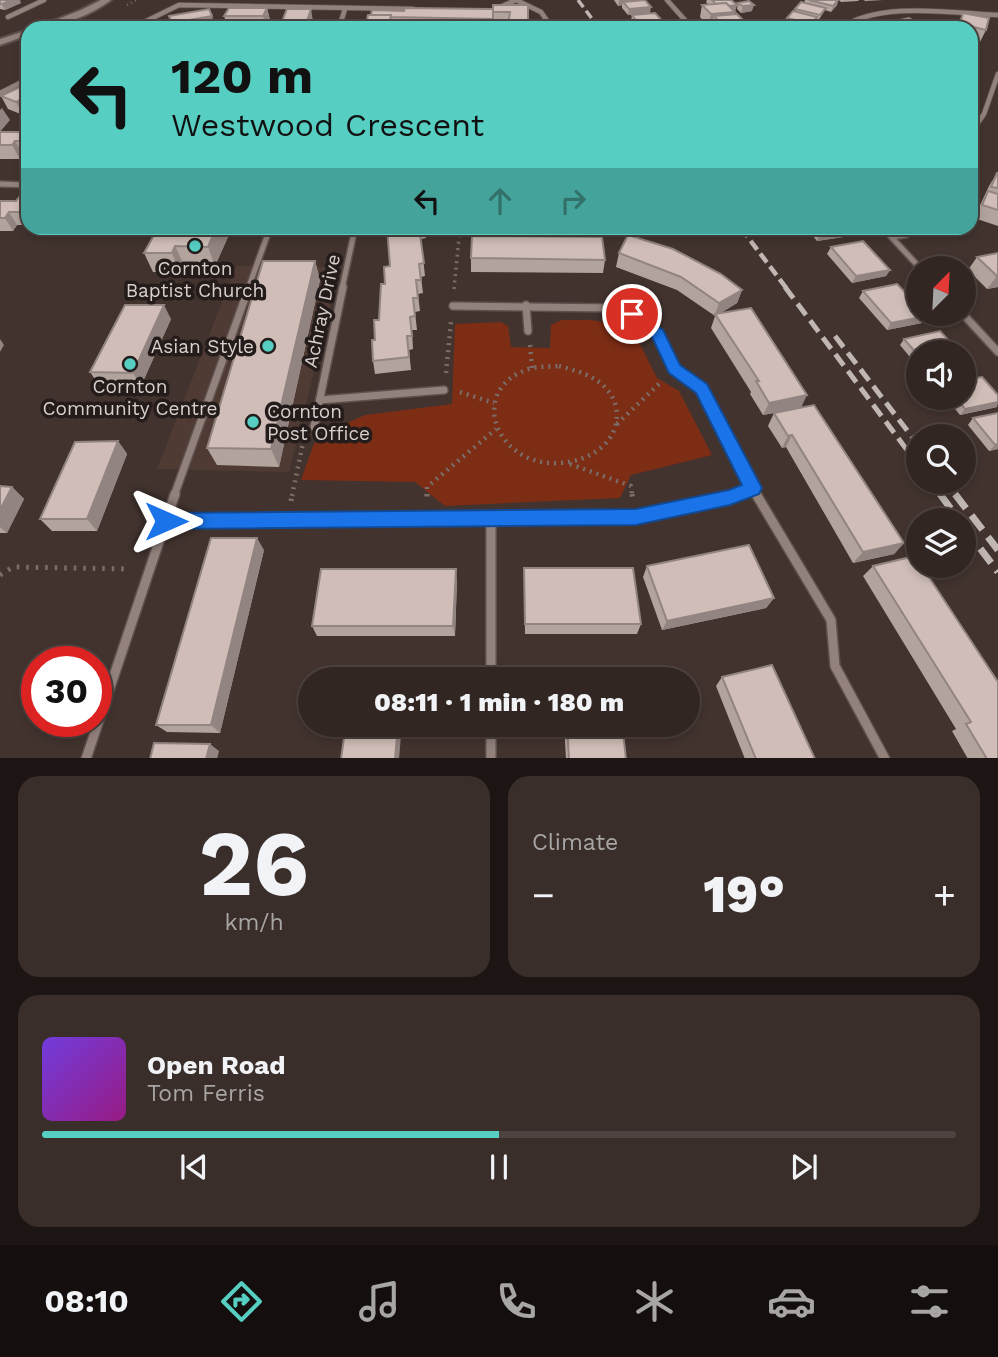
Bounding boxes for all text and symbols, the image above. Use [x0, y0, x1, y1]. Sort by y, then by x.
text: 120 m [171, 47, 313, 105]
icon: left [56, 49, 147, 140]
text: Westwood Crescent [171, 106, 484, 144]
icon: left [408, 182, 446, 220]
icon: ahead [481, 182, 519, 220]
icon: right [554, 182, 592, 220]
marker: Cornton Baptist Church [187, 238, 203, 254]
street label: Achray Drive [299, 252, 345, 370]
north arrow [906, 256, 976, 326]
map controls [906, 256, 976, 578]
place label: Cornton Baptist Church [126, 257, 264, 302]
pin [602, 284, 662, 344]
icon: arrive [613, 295, 651, 333]
place label: Asian Style [151, 335, 254, 358]
marker: Asian Style [260, 338, 276, 354]
button: sound [906, 340, 976, 410]
marker: Cornton Community Centre [122, 356, 138, 372]
place label: Cornton Community Centre [43, 375, 217, 420]
place label: Cornton Post Office [267, 400, 370, 445]
marker: Cornton Post Office [245, 414, 261, 430]
button: search [906, 424, 976, 494]
position arrow [129, 484, 203, 558]
button: layers [906, 508, 976, 578]
speed limit sign: 30 [21, 646, 112, 737]
text: 08:11 · 1 min · 180 m [374, 687, 624, 717]
text: 26 [199, 810, 309, 917]
text: Climate [532, 829, 618, 856]
text: 19° [703, 864, 785, 925]
text: − [532, 873, 555, 917]
text: + [933, 873, 956, 917]
text: km/h [224, 909, 284, 936]
text: Open Road [147, 1050, 285, 1080]
text: Tom Ferris [147, 1080, 265, 1107]
icon: previous [175, 1148, 213, 1186]
icon: pause [480, 1148, 518, 1186]
icon: next [785, 1148, 823, 1186]
icon: directions [217, 1277, 266, 1326]
icon: music [355, 1277, 404, 1326]
icon: phone [492, 1277, 541, 1326]
icon: climate [630, 1277, 679, 1326]
icon: car [767, 1277, 816, 1326]
icon: filters [905, 1277, 954, 1326]
text: 08:10 [44, 1282, 129, 1320]

